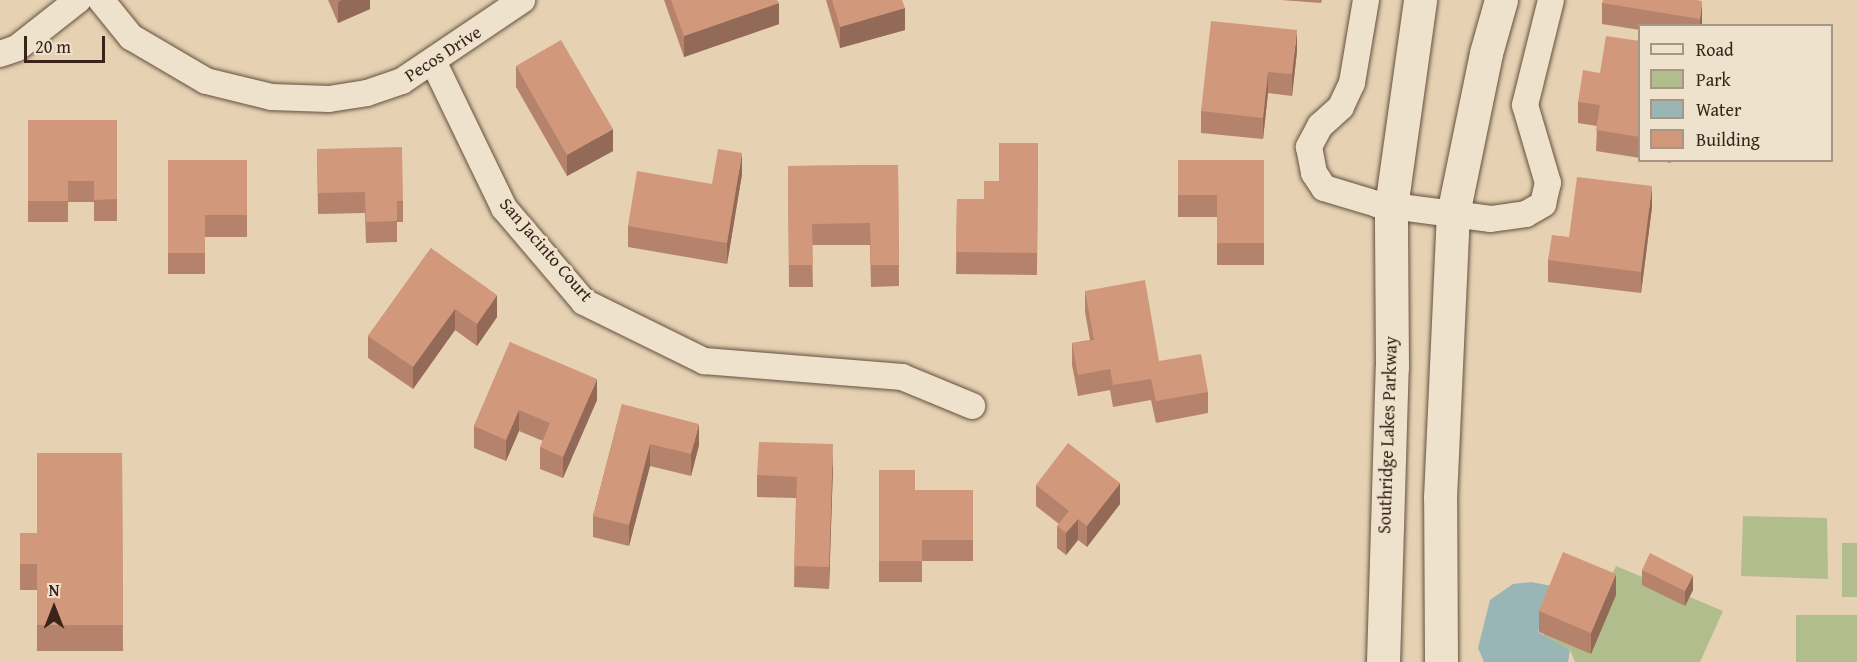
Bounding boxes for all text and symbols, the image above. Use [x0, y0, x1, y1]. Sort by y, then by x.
street label: Pecos Drive [401, 21, 485, 87]
scale bar [27, 24, 108, 62]
legend [1638, 24, 1833, 162]
text: 20 m [35, 33, 71, 60]
text: Road [1696, 36, 1734, 63]
text: Park [1696, 66, 1731, 93]
text: Water [1696, 96, 1741, 123]
text: Building [1696, 126, 1760, 153]
street label: San Jacinto Court [495, 194, 597, 306]
street label: Southridge Lakes Parkway [1374, 336, 1402, 534]
north arrow [24, 578, 84, 638]
text: N [49, 578, 59, 602]

